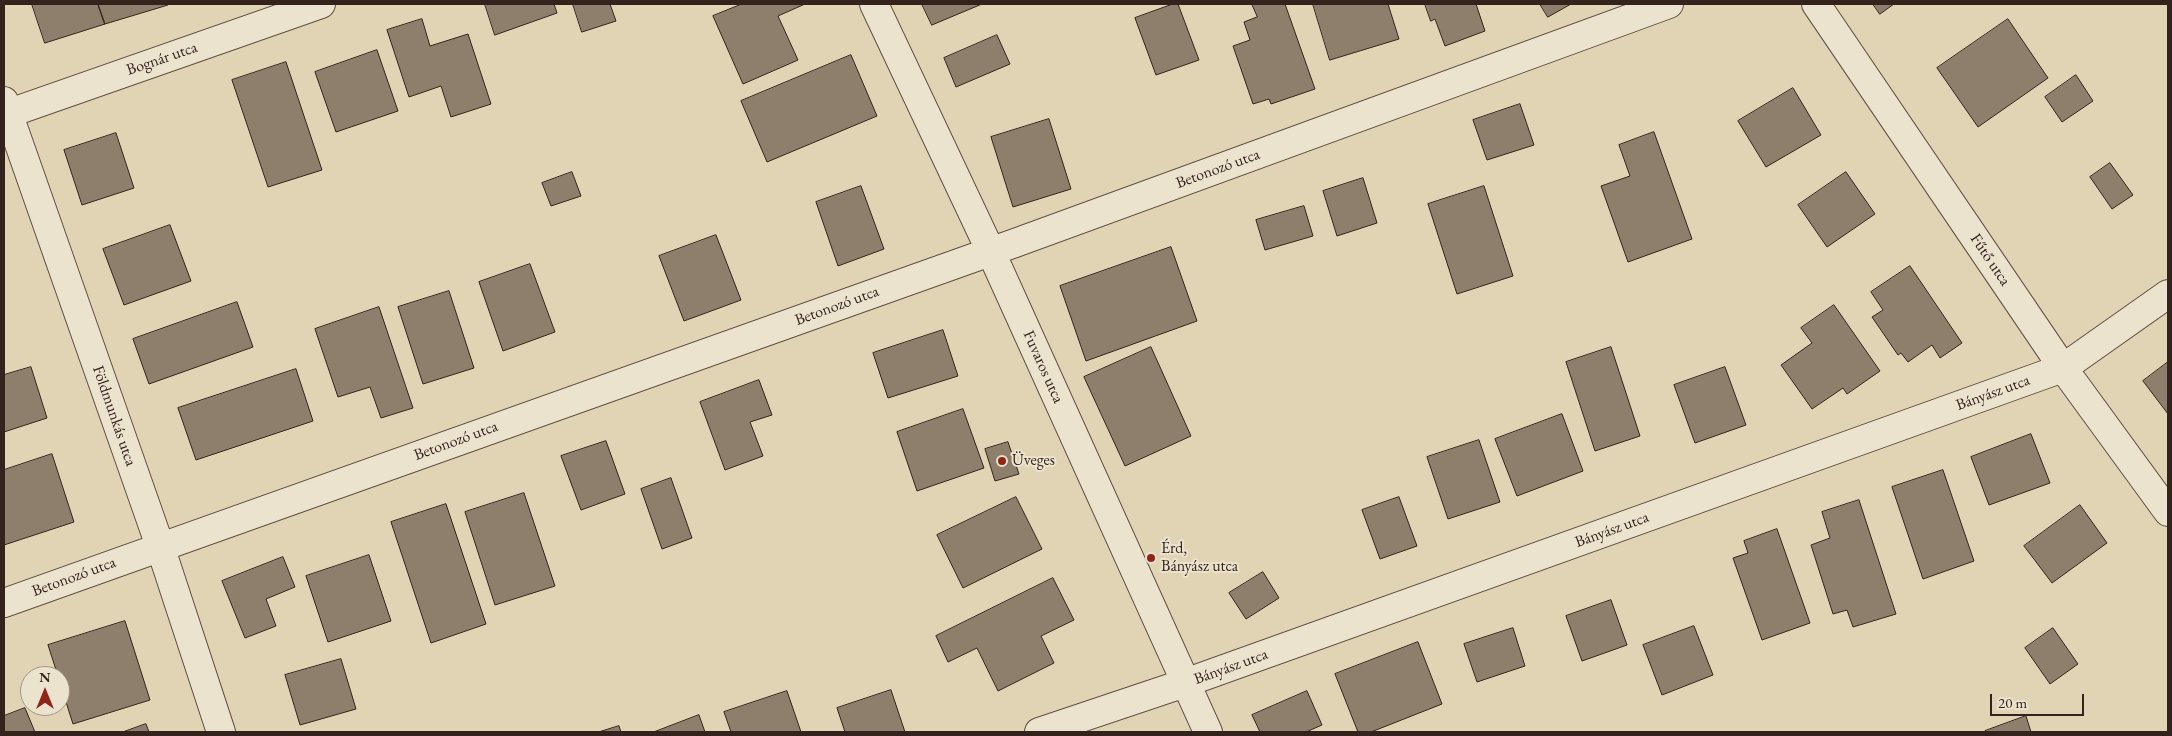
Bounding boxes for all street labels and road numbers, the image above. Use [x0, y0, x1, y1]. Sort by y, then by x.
street label: Bognár utca [124, 38, 200, 80]
street label: Betonozó utca [1173, 145, 1263, 193]
street label: Fűtő utca [1966, 230, 2014, 290]
street label: Betonozó utca [792, 282, 882, 330]
street label: Fuvaros utca [1018, 328, 1068, 406]
street label: Földmunkás utca [88, 363, 140, 469]
street label: Bányász utca [1953, 371, 2033, 415]
street label: Betonozó utca [411, 417, 501, 465]
street label: Bányász utca [1572, 508, 1652, 552]
street label: Betonozó utca [29, 553, 119, 601]
street label: Bányász utca [1191, 645, 1271, 689]

